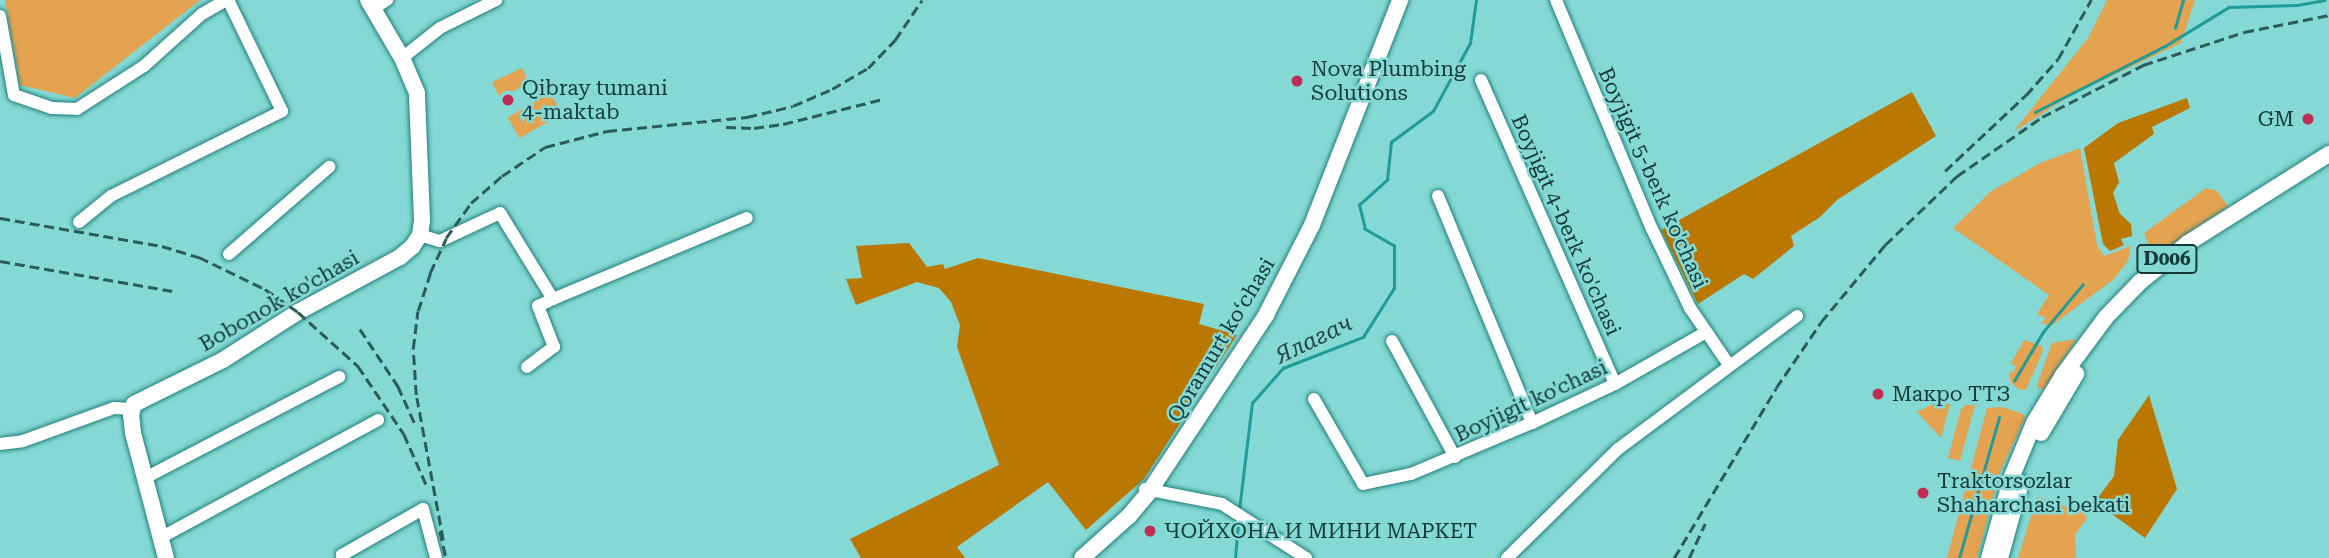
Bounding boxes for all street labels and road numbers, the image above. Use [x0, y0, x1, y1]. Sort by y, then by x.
street label: Boyjigit 5-berk ko'chasi [1593, 64, 1713, 292]
street label: Boyjigit 4-berk ko'chasi [1506, 111, 1626, 339]
road number: D006 [2136, 244, 2198, 274]
street label: Bobonok ko'chasi [195, 245, 363, 357]
street label: Qoramurt koʻchasi [1162, 253, 1280, 427]
street label: Boyjigit ko'chasi [1451, 355, 1611, 447]

